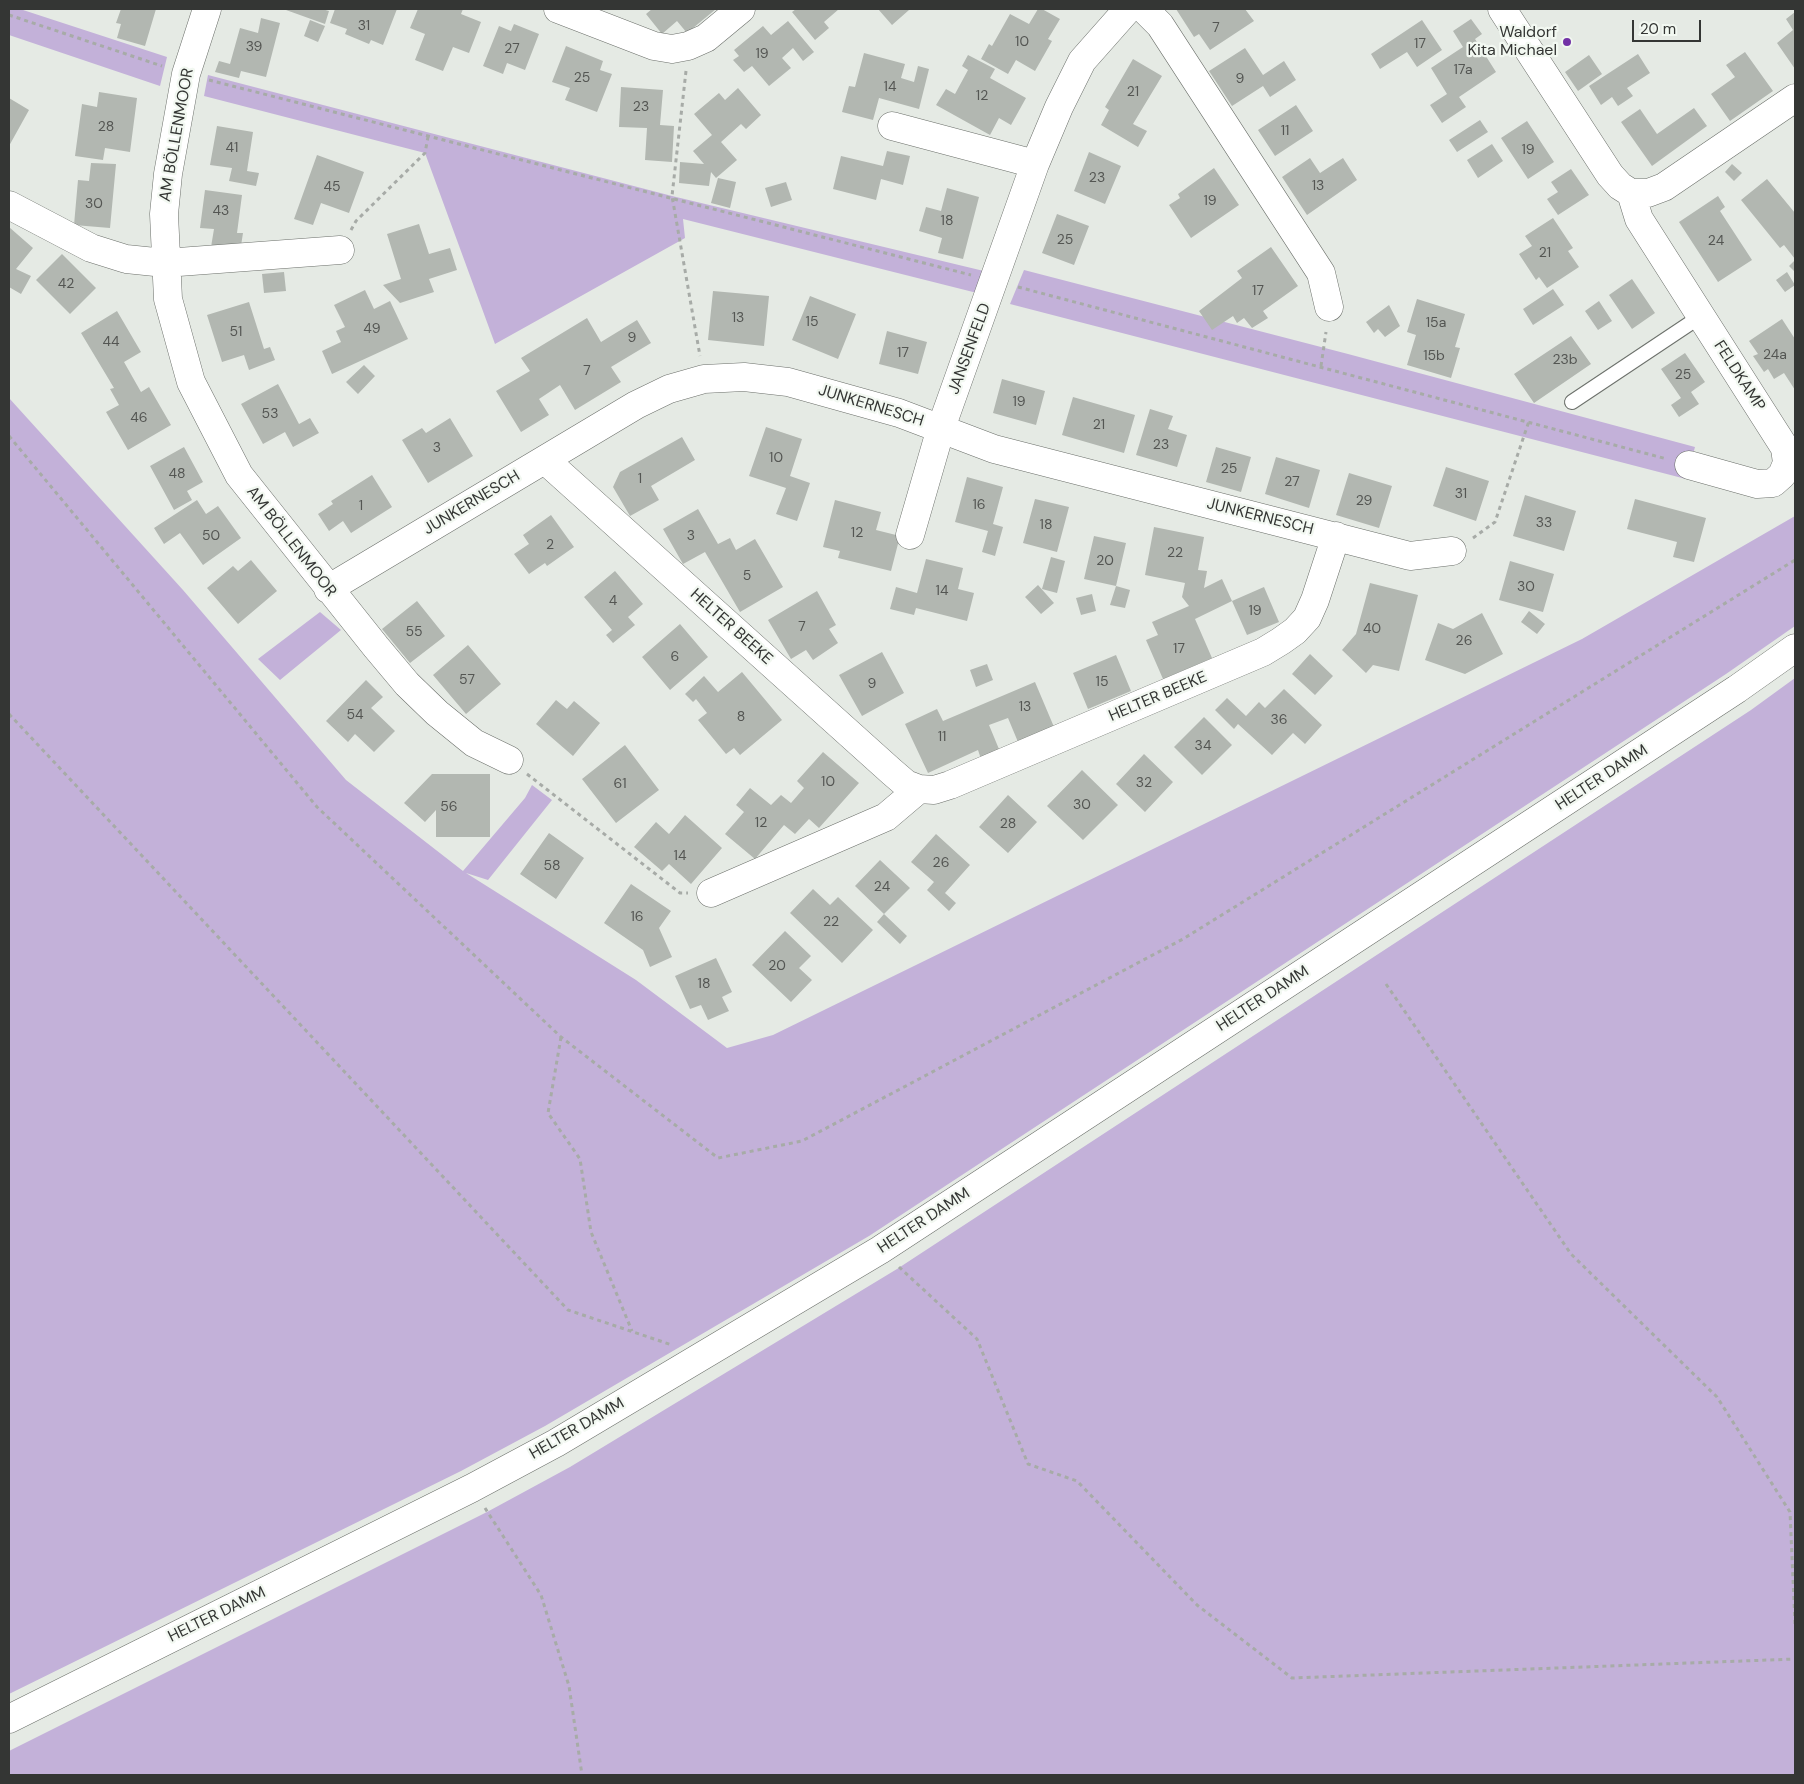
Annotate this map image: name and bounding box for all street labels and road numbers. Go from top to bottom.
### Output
street label: AM BÖLLENMOOR [156,67,198,203]
street label: JANSENFELD [945,301,995,397]
street label: FELDKAMP [1709,337,1769,415]
street label: JUNKERNESCH [816,381,926,431]
street label: JUNKERNESCH [420,467,524,539]
street label: AM BÖLLENMOOR [242,483,340,601]
street label: JUNKERNESCH [1205,494,1315,540]
street label: HELTER BEEKE [686,585,776,669]
street label: HELTER BEEKE [1106,668,1210,726]
street label: HELTER DAMM [1552,741,1652,815]
street label: HELTER DAMM [1213,962,1313,1036]
street label: HELTER DAMM [874,1184,974,1258]
street label: HELTER DAMM [526,1394,628,1464]
street label: HELTER DAMM [165,1583,269,1647]

